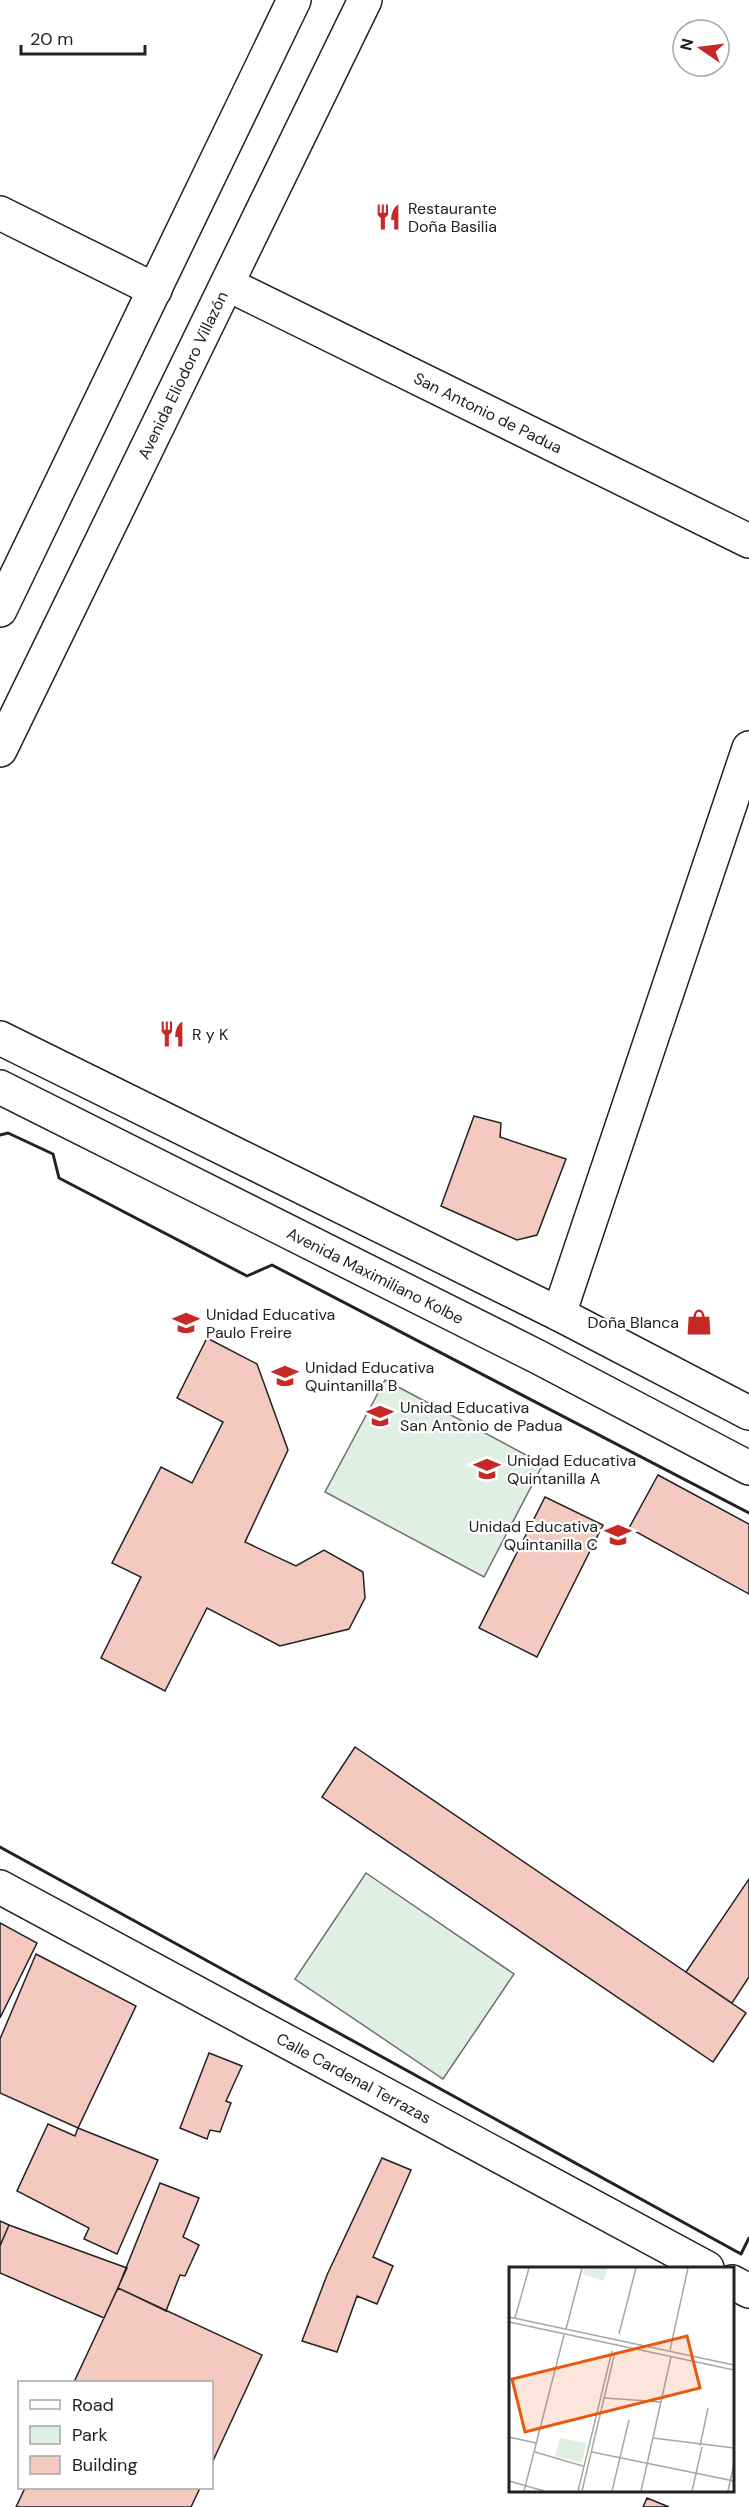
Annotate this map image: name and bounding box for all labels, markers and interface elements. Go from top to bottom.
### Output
scale bar [21,18,146,56]
north arrow [671,18,731,78]
text: 20 m [30,27,73,51]
text: N [675,36,699,53]
place label: Restaurante Doña Basilia [408,198,497,237]
restaurant icon: Restaurante Doña Basilia [373,202,403,232]
street label: Avenida Eliodoro Villazón [133,288,232,463]
street label: San Antonio de Padua [410,367,566,458]
restaurant icon: R y K [157,1019,187,1049]
place label: R y K [192,1024,228,1045]
street label: Avenida Maximiliano Kolbe [283,1222,467,1329]
place label: Unidad Educativa Paulo Freire [206,1304,335,1343]
shop icon: Doña Blanca [684,1307,714,1337]
school or university icon: Unidad Educativa Paulo Freire [171,1308,201,1338]
place label: Doña Blanca [587,1312,679,1333]
place label: Unidad Educativa Quintanilla B [305,1357,434,1396]
school or university icon: Unidad Educativa Quintanilla B [270,1361,300,1391]
place label: Unidad Educativa San Antonio de Padua [400,1397,562,1436]
school or university icon: Unidad Educativa San Antonio de Padua [365,1401,395,1431]
place label: Unidad Educativa Quintanilla A [507,1450,636,1489]
school or university icon: Unidad Educativa Quintanilla A [472,1454,502,1484]
place label: Unidad Educativa Quintanilla C [469,1516,598,1555]
school or university icon: Unidad Educativa Quintanilla C [603,1520,633,1550]
street label: Calle Cardenal Terrazas [273,2027,435,2128]
inset map [509,2267,734,2492]
legend [18,2381,213,2489]
text: Road [72,2393,114,2417]
text: Park [72,2423,108,2447]
text: Building [72,2453,137,2477]

